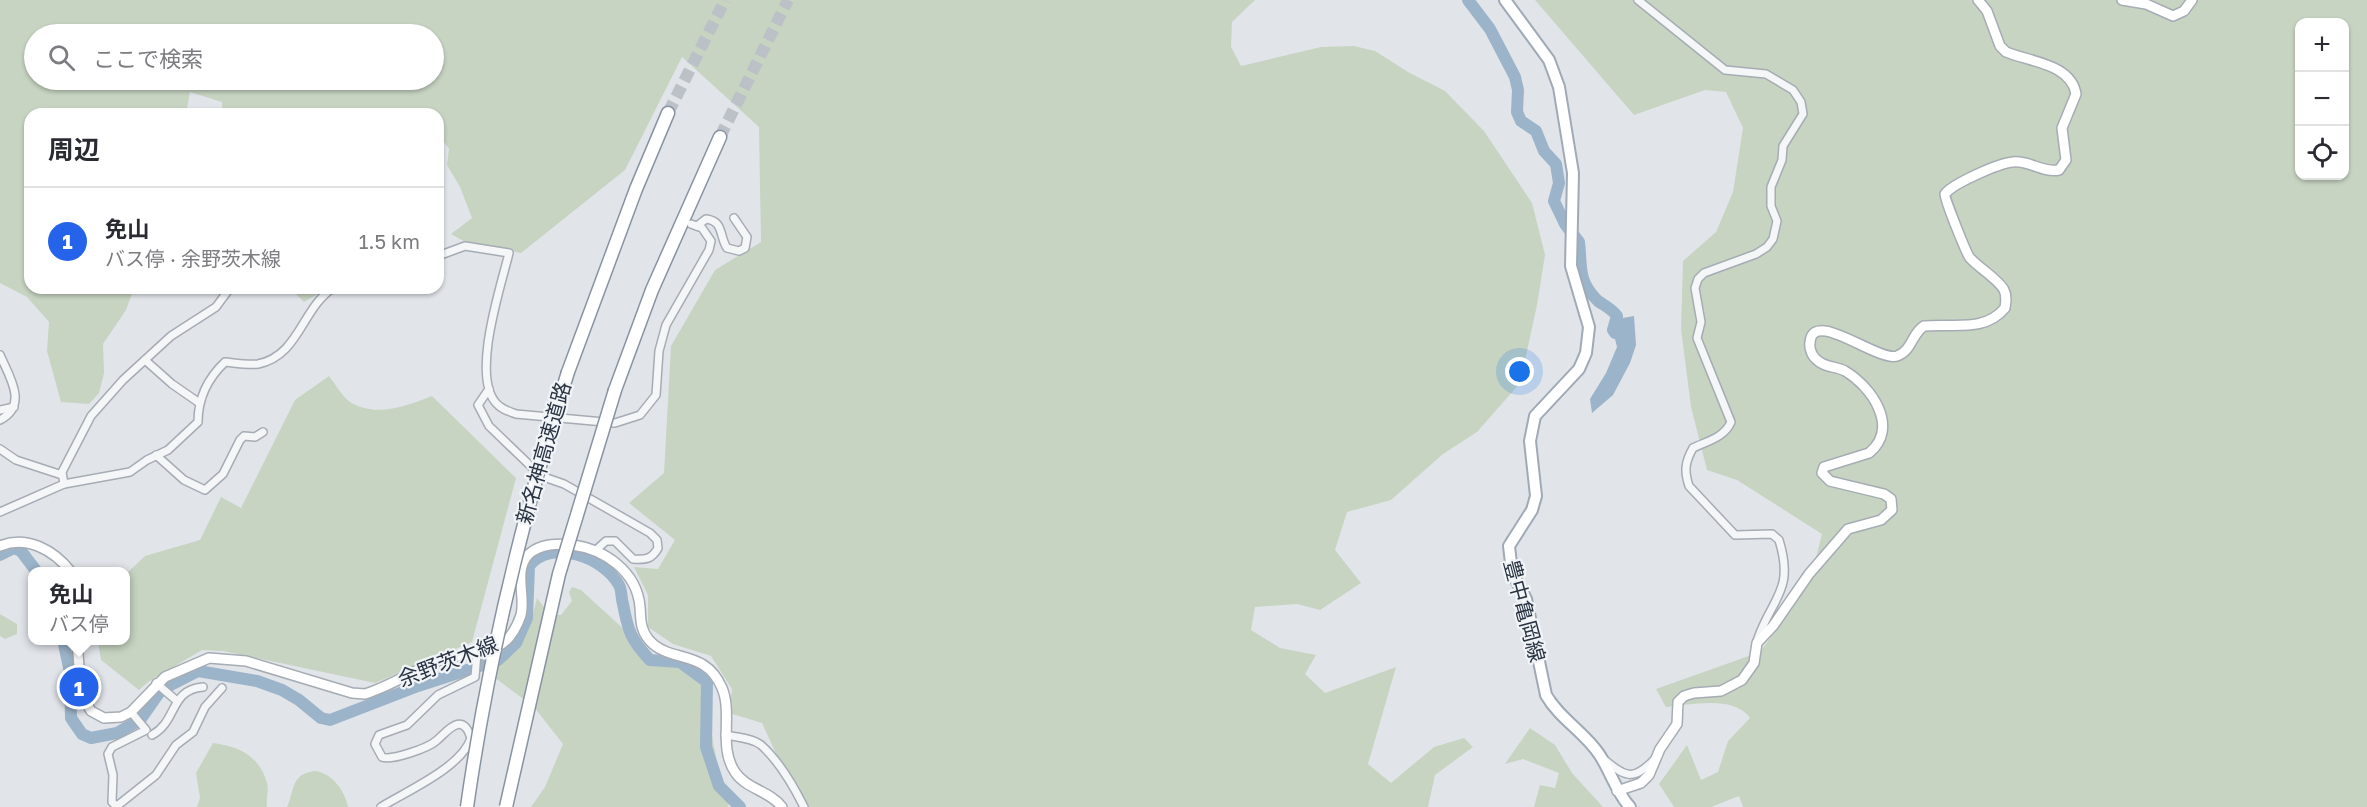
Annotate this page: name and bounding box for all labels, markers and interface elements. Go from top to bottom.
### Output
map controls [2295,18,2349,180]
button: + [2295,18,2349,72]
search box [24,24,444,90]
icon: search [45,41,78,74]
text: ここで検索 [93,45,203,72]
button: − [2295,72,2349,126]
button: locate [2295,126,2349,180]
text: 周辺 [48,134,100,165]
text: 免山 [105,215,149,242]
text: 1 [62,229,73,253]
text: 1.5 km [359,229,420,253]
text: バス停 · 余野茨木線 [105,246,281,270]
your location [1505,357,1534,386]
street label: 新名神高速道路 [510,378,576,527]
street label: 豊中亀岡線 [1499,557,1551,665]
popup [28,567,130,645]
text: 免山 [49,580,93,607]
text: バス停 [49,611,109,635]
street label: 余野茨木線 [394,630,501,692]
pin: 1 [60,664,98,710]

